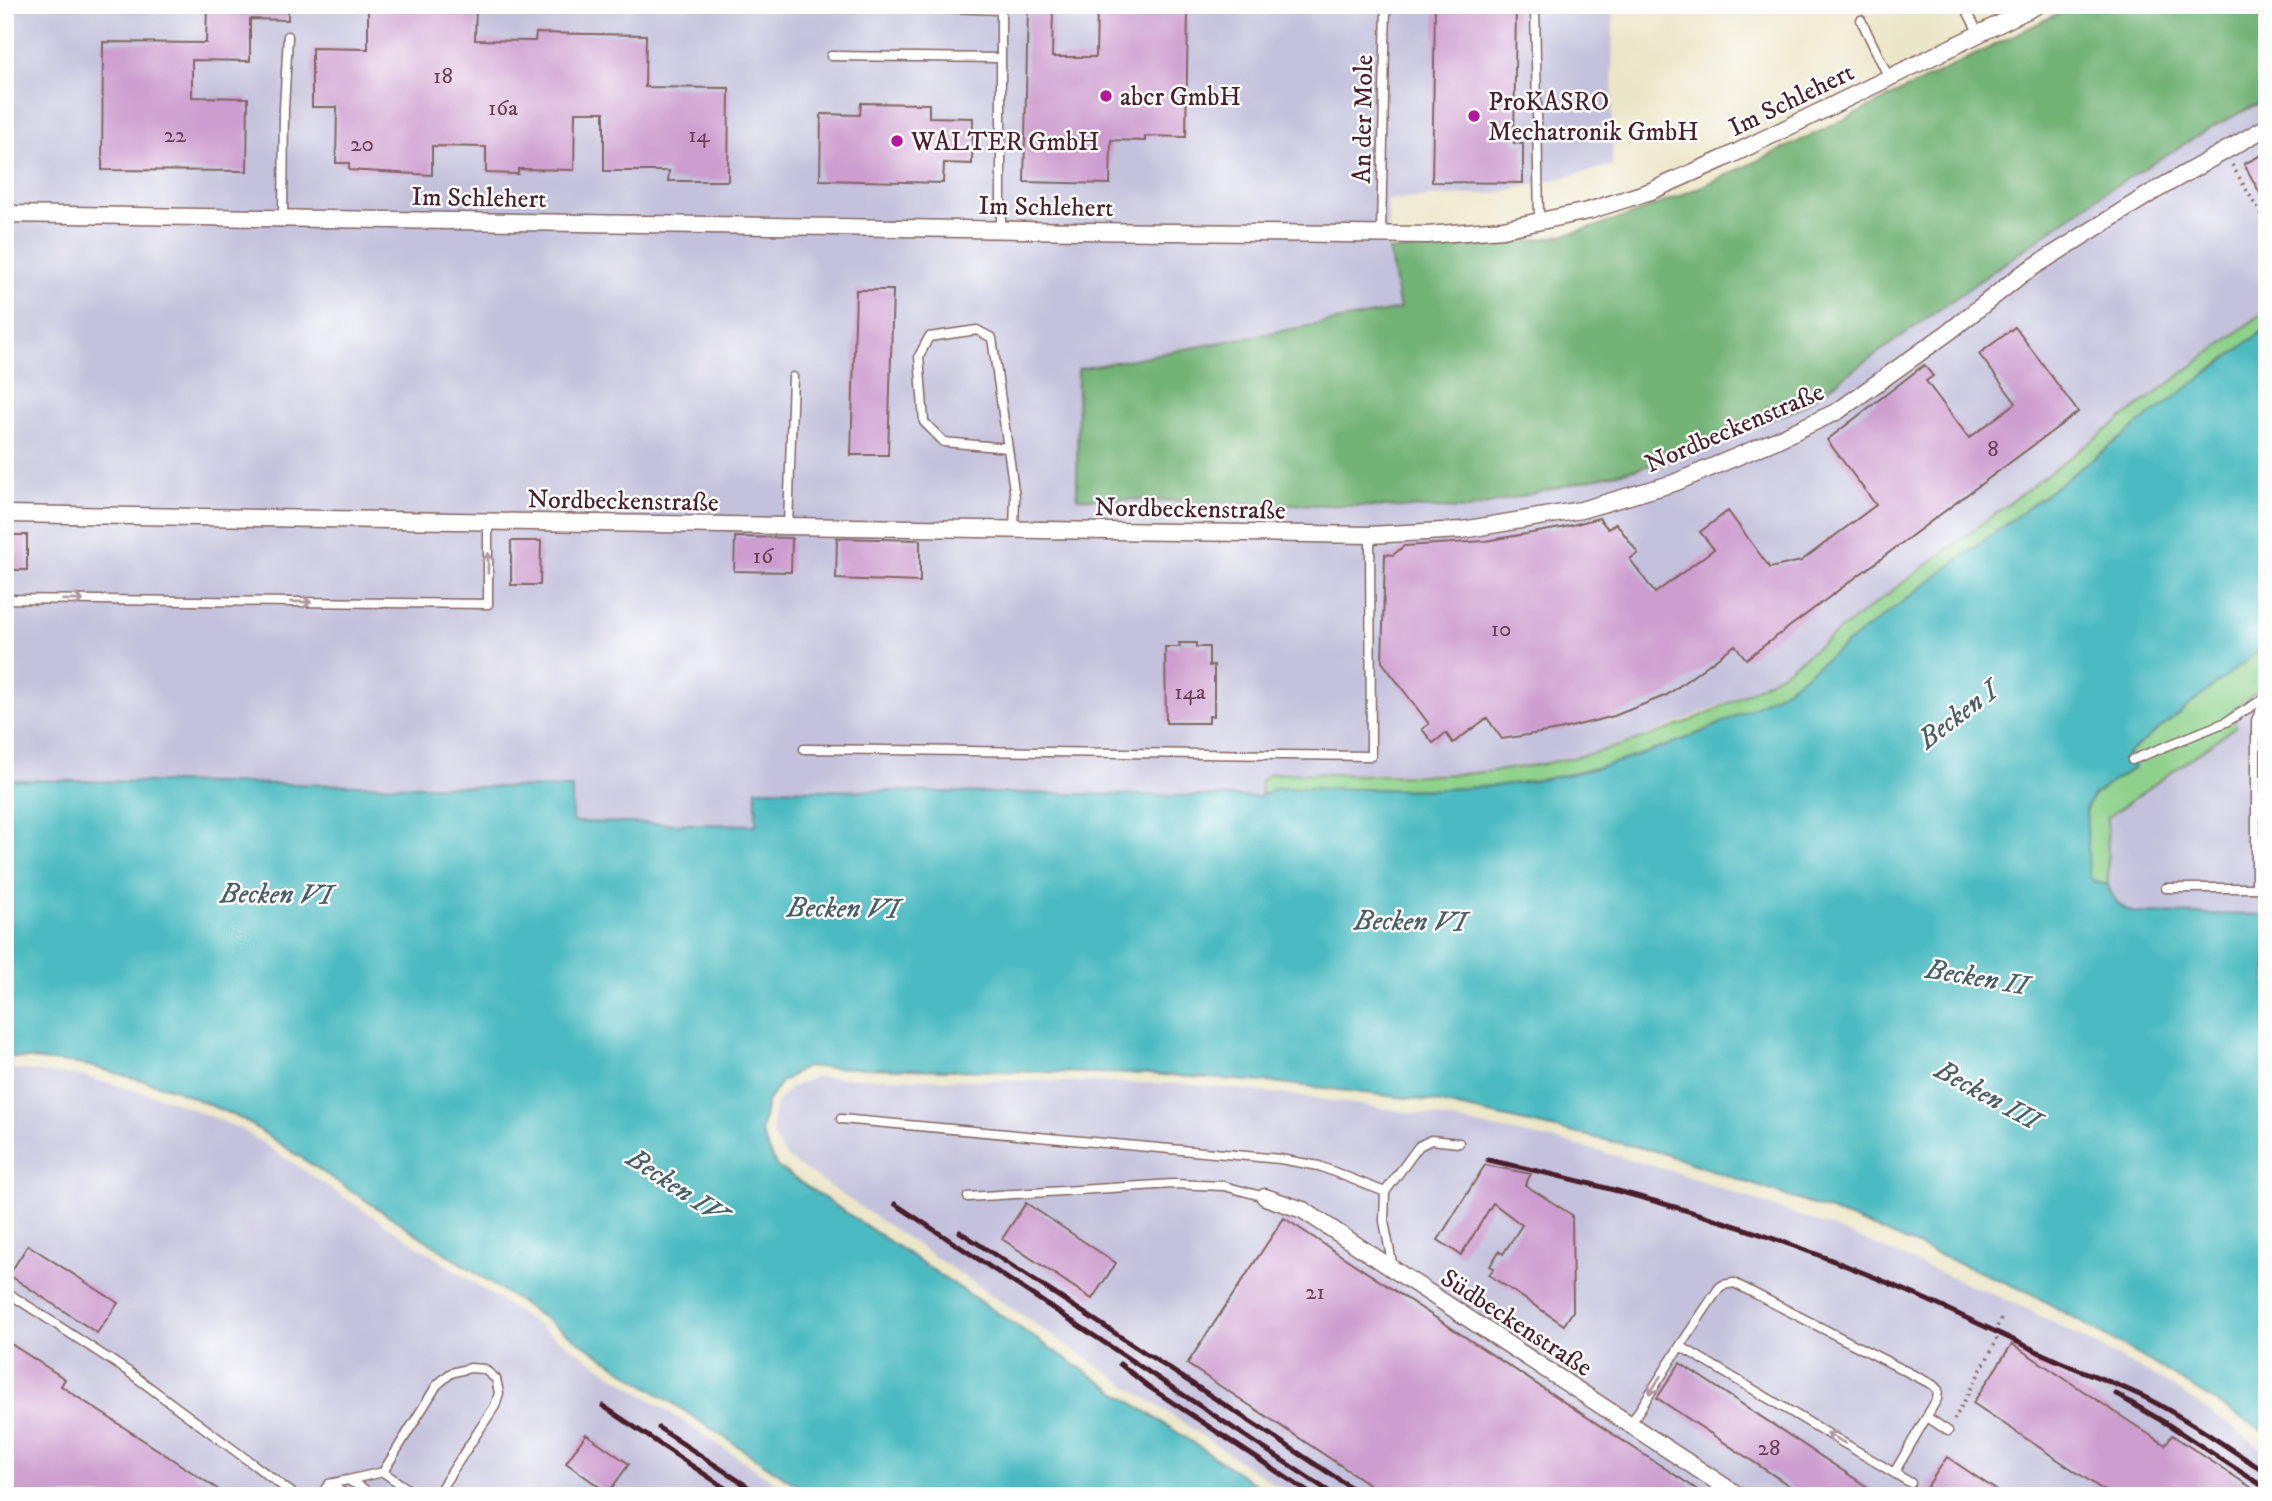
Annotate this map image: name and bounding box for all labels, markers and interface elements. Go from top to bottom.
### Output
street label: An der Mole [1346,54,1381,184]
street label: Im Schlehert [1724,56,1860,145]
house number: 18 [433,62,453,91]
place label: abcr GmbH [1120,81,1241,114]
place label: ProKASRO Mechatronik GmbH [1488,86,1699,149]
marker: abcr GmbH [1098,88,1114,104]
house number: 16a [488,94,518,123]
marker: ProKASRO Mechatronik GmbH [1466,108,1482,124]
house number: 22 [164,121,187,150]
house number: 14 [688,121,711,150]
place label: WALTER GmbH [910,126,1100,159]
house number: 20 [350,130,374,159]
marker: WALTER GmbH [889,133,905,149]
street label: Im Schlehert [411,181,547,216]
street label: Im Schlehert [978,190,1114,225]
street label: Nordbeckenstraße [1640,376,1829,481]
house number: 8 [1987,435,1999,464]
street label: Nordbeckenstraße [527,483,719,520]
street label: Nordbeckenstraße [1094,491,1286,528]
house number: 16 [753,542,774,571]
one-way arrow [481,552,495,575]
one-way arrow [62,593,85,606]
one-way arrow [289,595,312,609]
house number: 10 [1491,615,1511,644]
water label: Becken I [1910,671,2009,757]
house number: 14a [1174,678,1206,707]
water label: Becken VI [219,876,338,913]
water label: Becken VI [786,890,905,927]
water label: Becken VI [1353,903,1472,940]
water label: Becken II [1922,951,2036,1005]
water label: Becken III [1928,1052,2050,1141]
water label: Becken IV [619,1140,737,1235]
street label: Südbeckenstraße [1434,1262,1598,1385]
house number: 21 [1305,1278,1325,1307]
one-way arrow [1648,1374,1662,1394]
one-way arrow [1826,1431,1846,1445]
house number: 28 [1758,1434,1780,1463]

